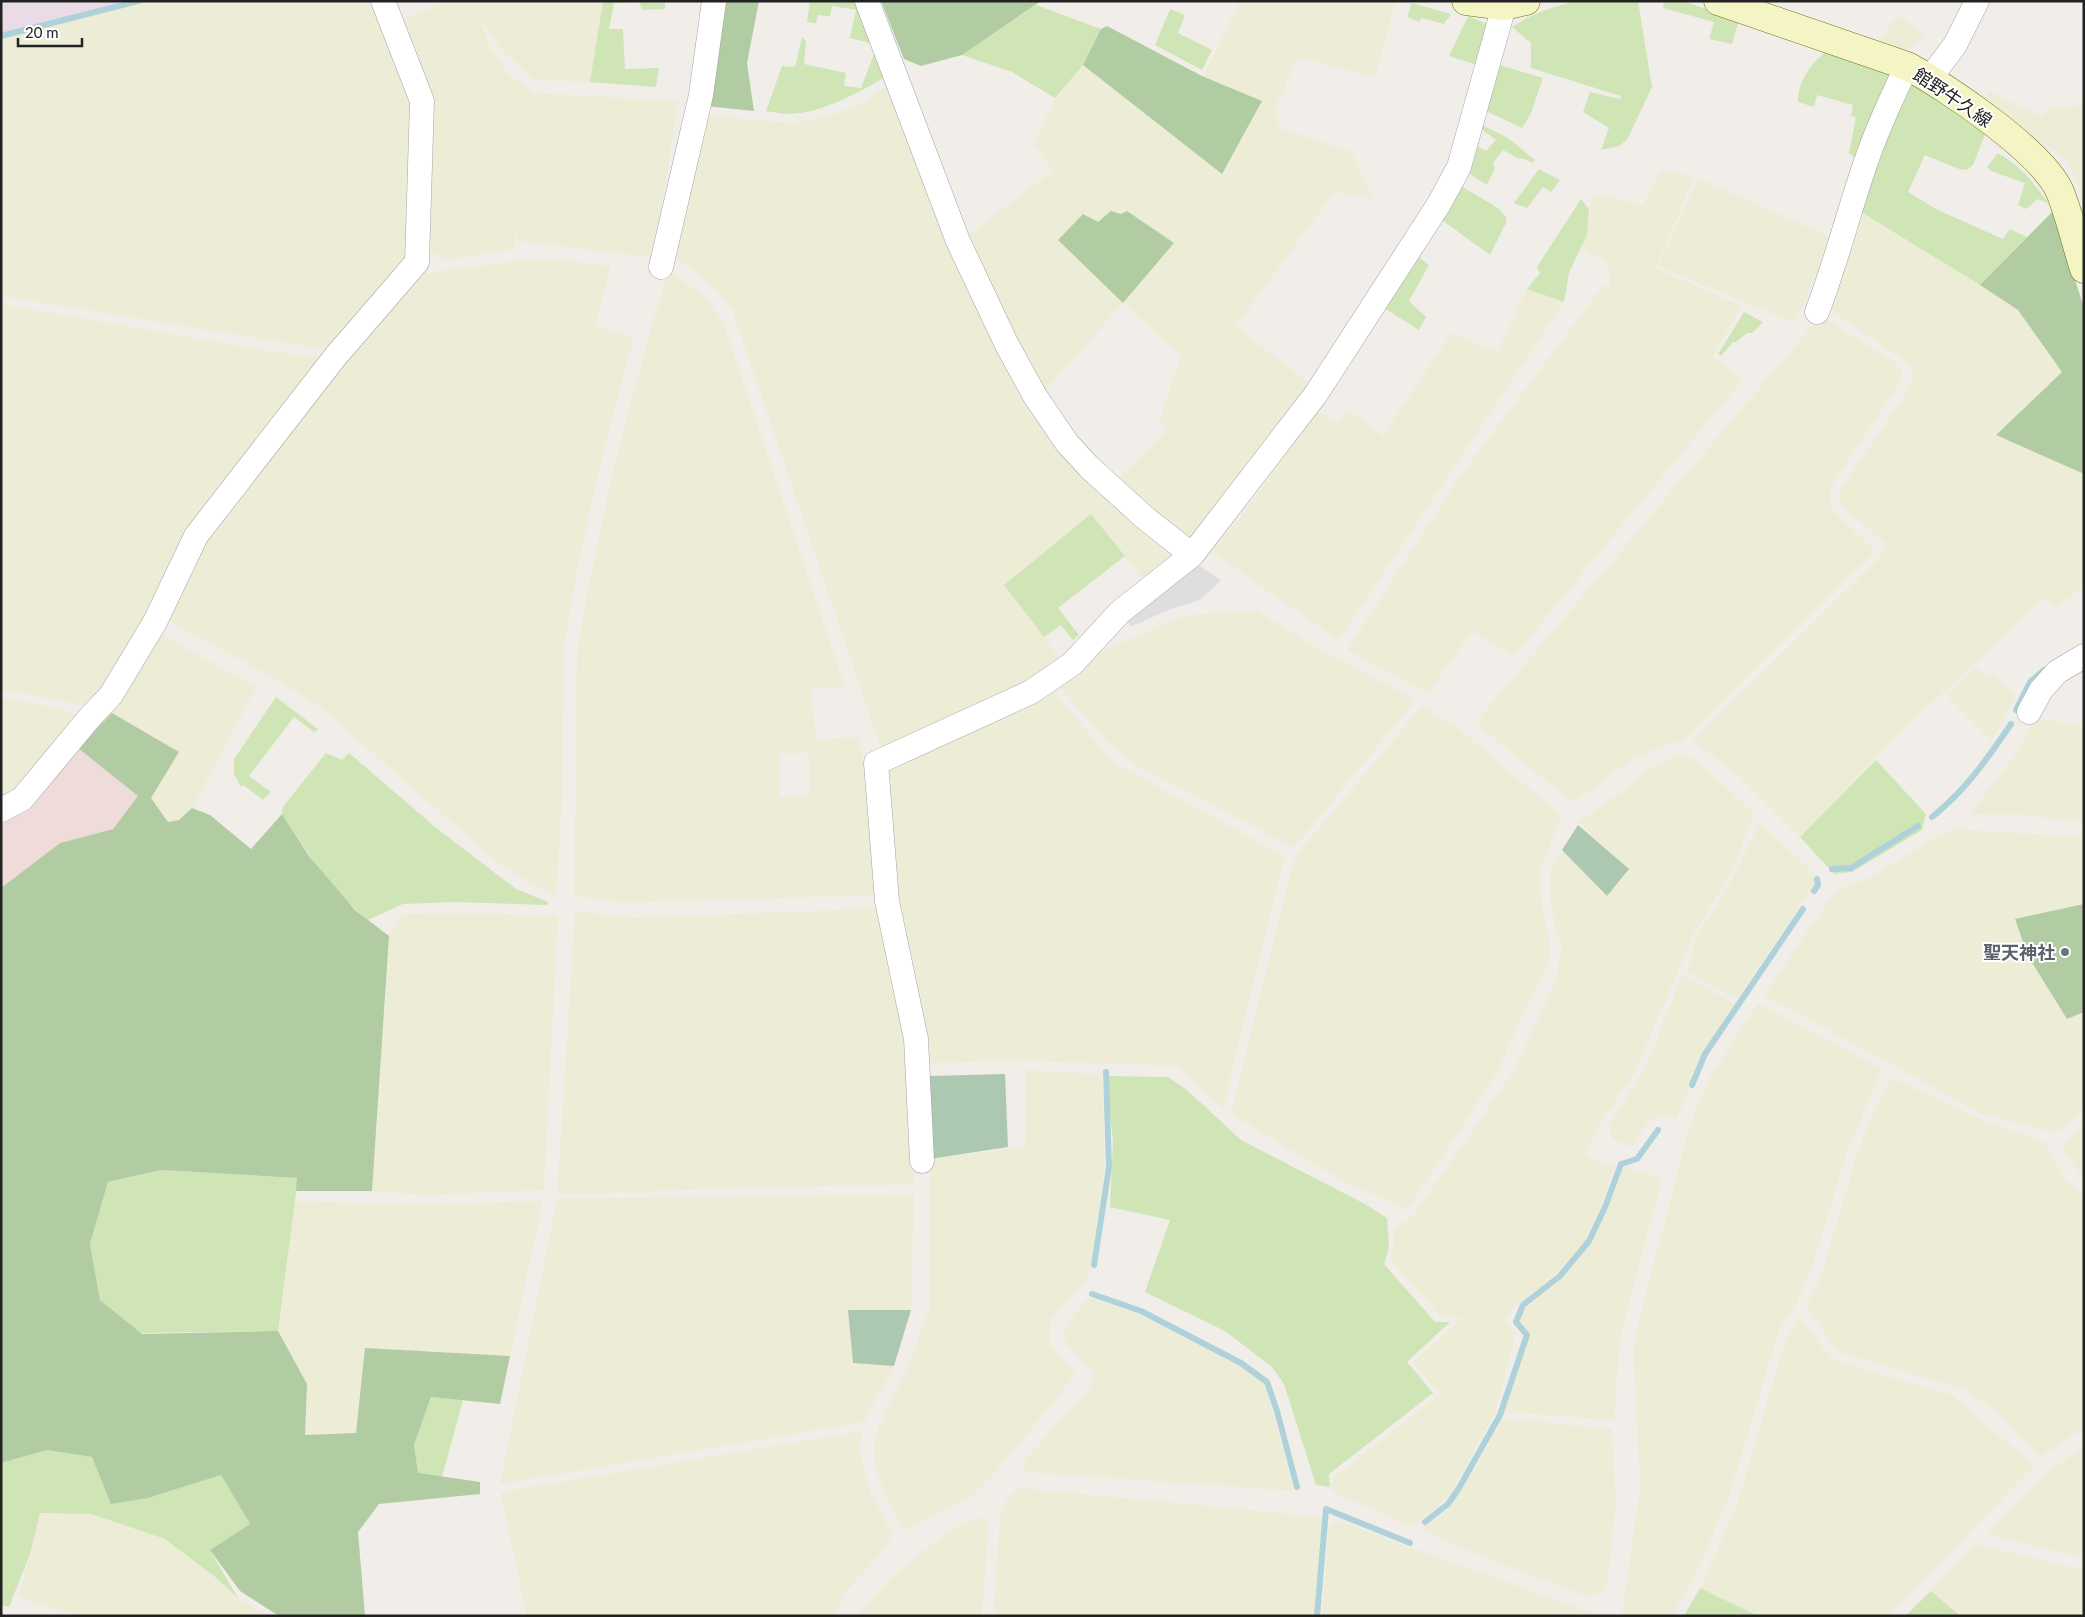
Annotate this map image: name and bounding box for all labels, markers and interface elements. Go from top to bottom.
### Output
scale bar [18,15,81,47]
text: 20 m [25,23,59,41]
street label: 館野牛久線 [1910,63,1996,131]
place label: 聖天神社 [1983,941,2055,963]
marker: 聖天神社 [2059,946,2071,958]

